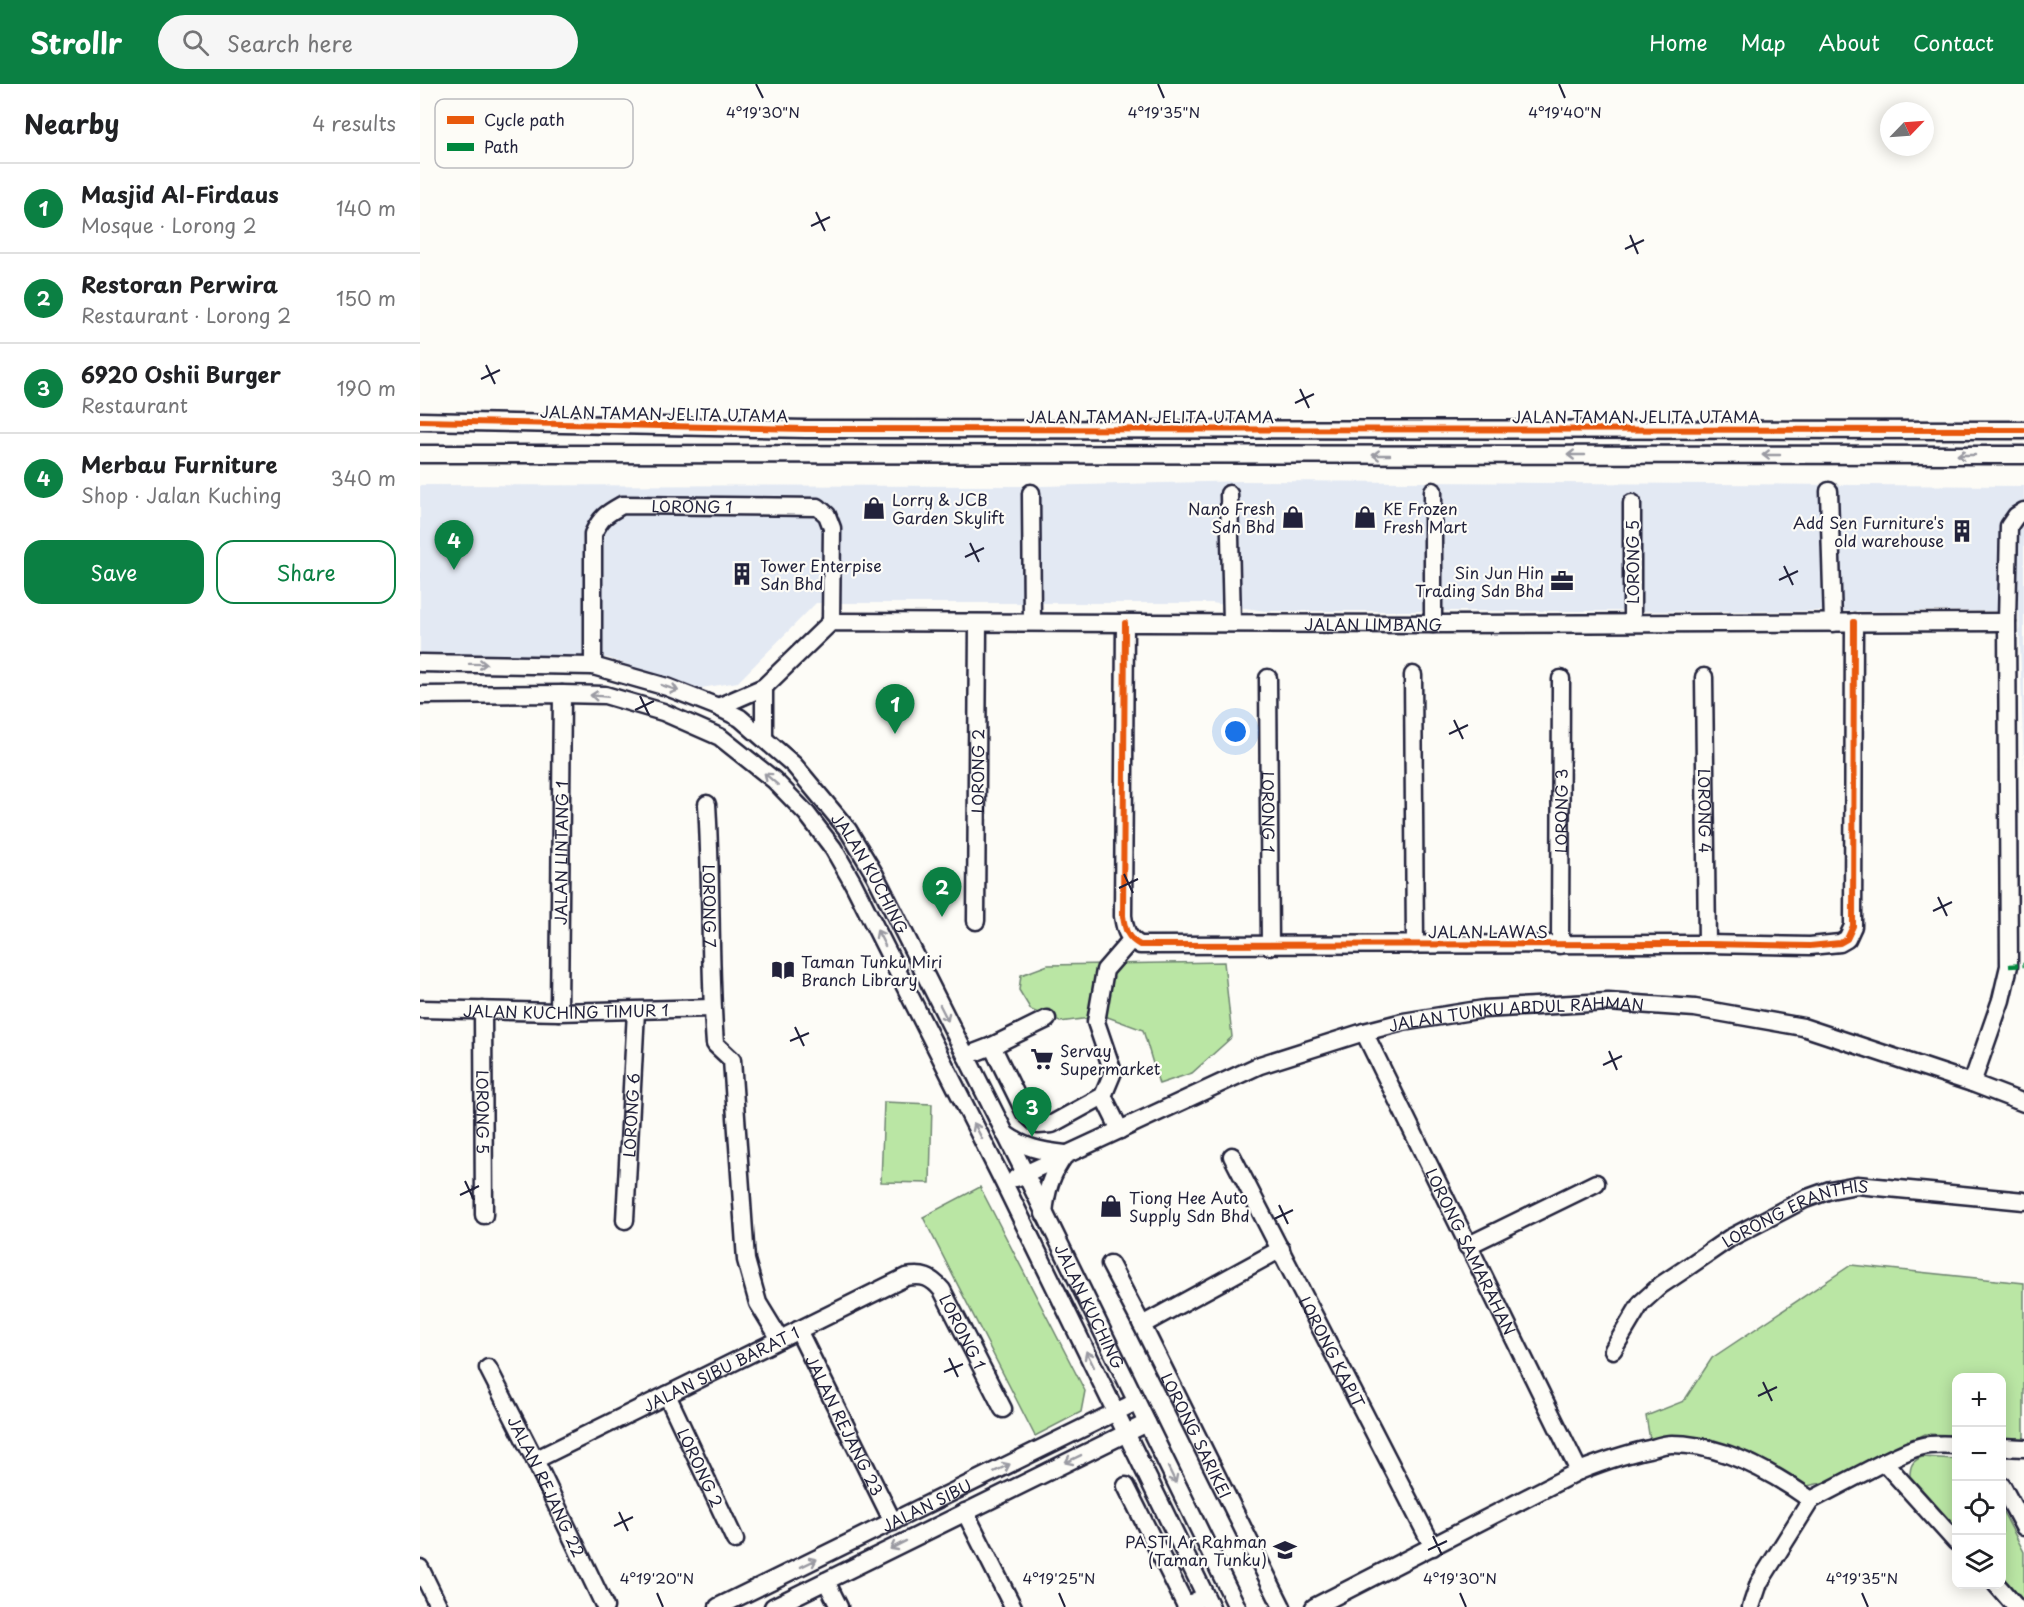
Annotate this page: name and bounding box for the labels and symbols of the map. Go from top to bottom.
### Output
legend [435,99,633,168]
text: 4°19'30"N [726,100,800,123]
text: 4°19'35"N [1128,100,1200,123]
text: 4°19'40"N [1528,100,1602,123]
north arrow [1880,102,1934,156]
text: Cycle path [484,107,565,131]
text: Path [484,134,519,158]
street label: JALAN TAMAN JELITA UTAMA [540,399,788,427]
street label: JALAN TAMAN JELITA UTAMA [1026,404,1274,428]
street label: JALAN TAMAN JELITA UTAMA [1512,404,1760,428]
one-way arrow [1371,449,1391,461]
one-way arrow [1566,449,1586,461]
one-way arrow [1761,449,1781,461]
one-way arrow [1956,449,1976,461]
place label: Lorry & JCB Garden Skylift [892,487,1005,529]
street label: LORONG 1 [651,493,733,518]
shop icon: Lorry & JCB Garden Skylift [861,495,887,521]
place label: Nano Fresh Sdn Bhd [1188,496,1275,538]
place label: KE Frozen Fresh Mart [1383,496,1468,538]
shop icon: Nano Fresh Sdn Bhd [1280,504,1306,530]
shop icon: KE Frozen Fresh Mart [1352,504,1378,530]
place label: Add Sen Furniture's old warehouse [1793,510,1944,552]
building icon: Add Sen Furniture's old warehouse [1949,518,1975,544]
pin: 4 [435,520,474,570]
street label: LORONG 5 [1620,520,1644,604]
place label: Tower Enterpise Sdn Bhd [760,553,882,595]
place label: Sin Jun Hin Trading Sdn Bhd [1415,560,1544,602]
building icon: Tower Enterpise Sdn Bhd [729,561,755,587]
office icon: Sin Jun Hin Trading Sdn Bhd [1549,568,1575,594]
street label: JALAN LIMBANG [1304,612,1443,636]
one-way arrow [468,658,488,670]
one-way arrow [660,684,679,695]
pin: 1 [876,684,914,734]
one-way arrow [589,690,609,701]
your location [1221,717,1250,746]
street label: LORONG 2 [965,728,989,814]
street label: LORONG 3 [1548,769,1573,853]
street label: LORONG 4 [1693,769,1718,853]
street label: LORONG 1 [1257,771,1281,853]
one-way arrow [764,772,780,786]
street label: JALAN LINTANG 1 [548,781,573,925]
street label: JALAN KUCHING [826,807,915,938]
street label: LORONG 7 [698,864,723,948]
pin: 2 [922,868,962,917]
street label: JALAN LAWAS [1428,919,1548,943]
one-way arrow [875,930,887,947]
place label: Taman Tunku Miri Branch Library [801,949,943,991]
library icon: Taman Tunku Miri Branch Library [770,957,796,983]
street label: JALAN TUNKU ABDUL RAHMAN [1386,990,1645,1037]
street label: JALAN KUCHING TIMUR 1 [463,997,669,1024]
one-way arrow [939,1003,950,1021]
place label: Servay Supermarket [1060,1038,1161,1080]
supermarket icon: Servay Supermarket [1029,1046,1055,1072]
street label: LORONG 5 [471,1070,496,1154]
street label: LORONG 6 [616,1072,645,1158]
pin: 3 [1012,1088,1052,1137]
one-way arrow [972,1122,983,1140]
street label: LORONG SAMARAHAN [1420,1164,1522,1339]
street label: LORONG ERANTHIS [1716,1173,1870,1253]
place label: Tiong Hee Auto Supply Sdn Bhd [1129,1185,1250,1227]
shop icon: Tiong Hee Auto Supply Sdn Bhd [1098,1193,1124,1219]
street label: JALAN KUCHING [1049,1239,1131,1373]
street label: LORONG 1 [934,1290,992,1373]
street label: LORONG KAPIT [1294,1292,1371,1412]
street label: JALAN SIBU BARAT 1 [638,1320,803,1417]
street label: JALAN REJANG 23 [800,1351,890,1499]
one-way arrow [1083,1351,1095,1369]
street label: LORONG SARIKEI [1155,1368,1238,1502]
street label: JALAN REJANG 22 [502,1411,591,1561]
street label: LORONG 2 [672,1424,730,1511]
one-way arrow [1064,1454,1082,1465]
one-way arrow [993,1461,1011,1473]
one-way arrow [1167,1466,1179,1484]
street label: JALAN SIBU [877,1473,975,1537]
place label: PASTI Ar Rahman (Taman Tunku) [1125,1529,1267,1571]
school or university icon: PASTI Ar Rahman (Taman Tunku) [1272,1537,1298,1563]
one-way arrow [889,1540,907,1552]
one-way arrow [799,1557,817,1569]
text: 4°19'20"N [620,1566,694,1589]
text: 4°19'25"N [1022,1566,1096,1589]
text: 4°19'30"N [1423,1566,1497,1589]
text: 4°19'35"N [1826,1566,1898,1589]

